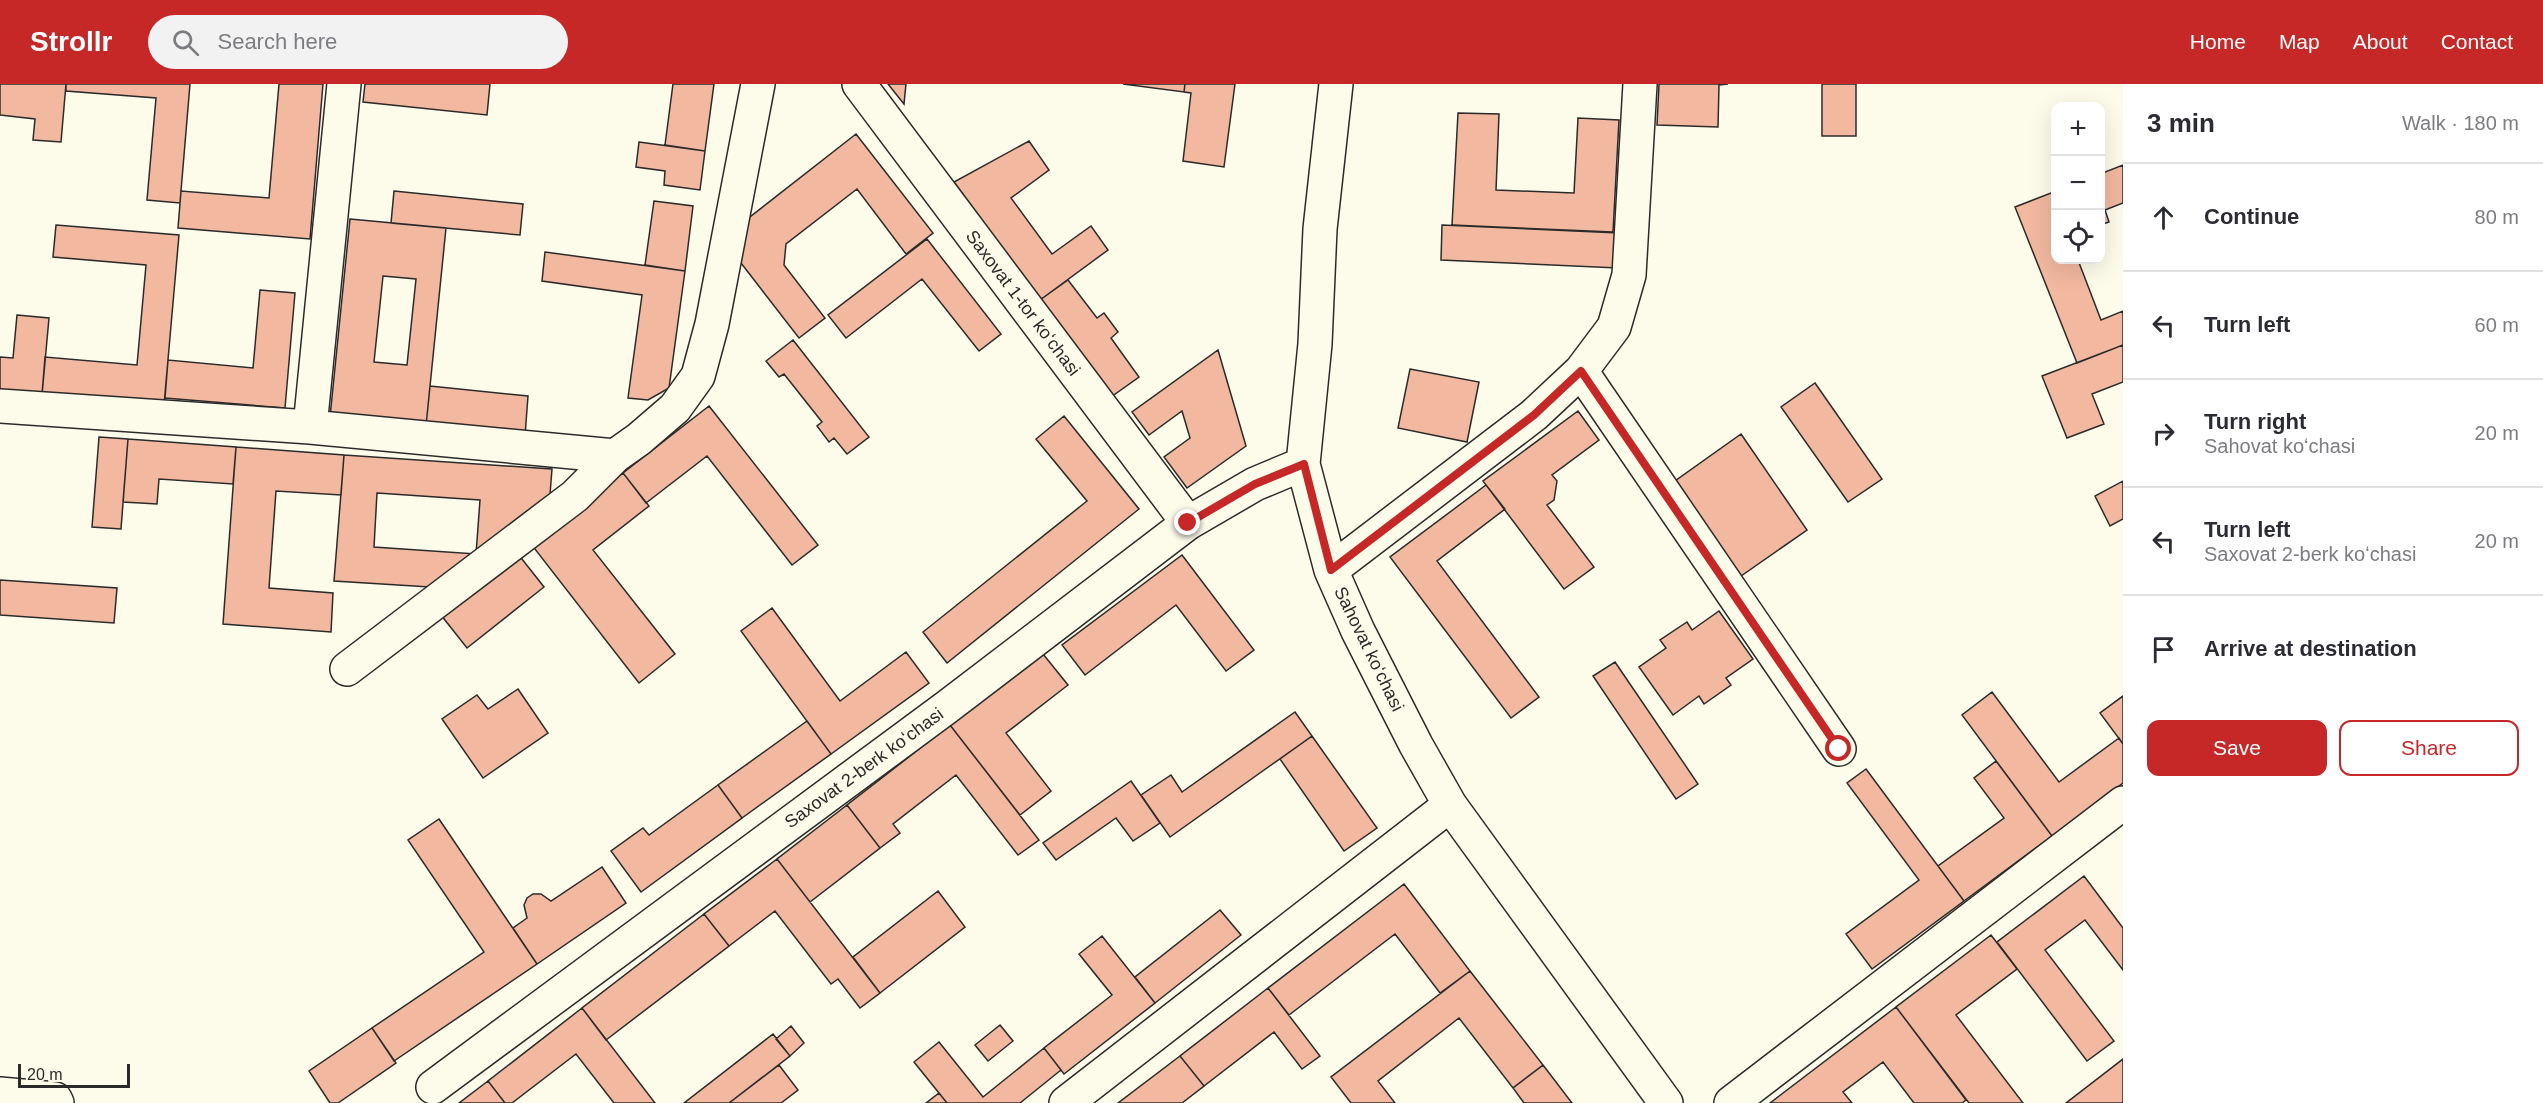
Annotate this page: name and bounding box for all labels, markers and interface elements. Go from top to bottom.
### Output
search box [148,15,568,69]
text: Strollr [30,26,112,57]
icon: search [169,26,202,59]
text: Search here [217,29,337,54]
text: Home [2190,30,2246,53]
text: Map [2279,30,2320,53]
text: About [2353,30,2408,53]
text: Contact [2441,30,2513,53]
map controls [2051,102,2105,264]
button: + [2051,102,2105,156]
text: 3 min [2147,108,2215,138]
text: Walk · 180 m [2402,112,2519,134]
button: − [2051,156,2105,210]
icon: ahead [2147,201,2180,234]
text: Continue [2204,204,2299,229]
text: 80 m [2475,206,2519,228]
button: locate [2051,210,2105,264]
street label: Saxovat 1-tor koʻchasi [962,226,1084,380]
icon: left [2147,309,2180,342]
text: Turn left [2204,312,2290,337]
text: 60 m [2475,314,2519,336]
text: Turn right [2204,409,2306,434]
icon: right [2147,417,2180,450]
text: 20 m [2475,422,2519,444]
text: Sahovat koʻchasi [2204,435,2355,457]
route end [1174,509,1200,535]
text: Turn left [2204,517,2290,542]
icon: left [2147,525,2180,558]
text: 20 m [2475,530,2519,552]
text: Saxovat 2-berk koʻchasi [2204,543,2416,565]
street label: Sahovat koʻchasi [1330,583,1408,715]
icon: arrive [2147,633,2180,666]
text: Arrive at destination [2204,636,2417,661]
street label: Saxovat 2-berk koʻchasi [781,704,947,832]
button: Save [2147,720,2327,776]
button: Share [2339,720,2519,776]
route start [1825,735,1851,761]
scale bar [18,1061,130,1088]
text: 20 m [27,1066,63,1083]

